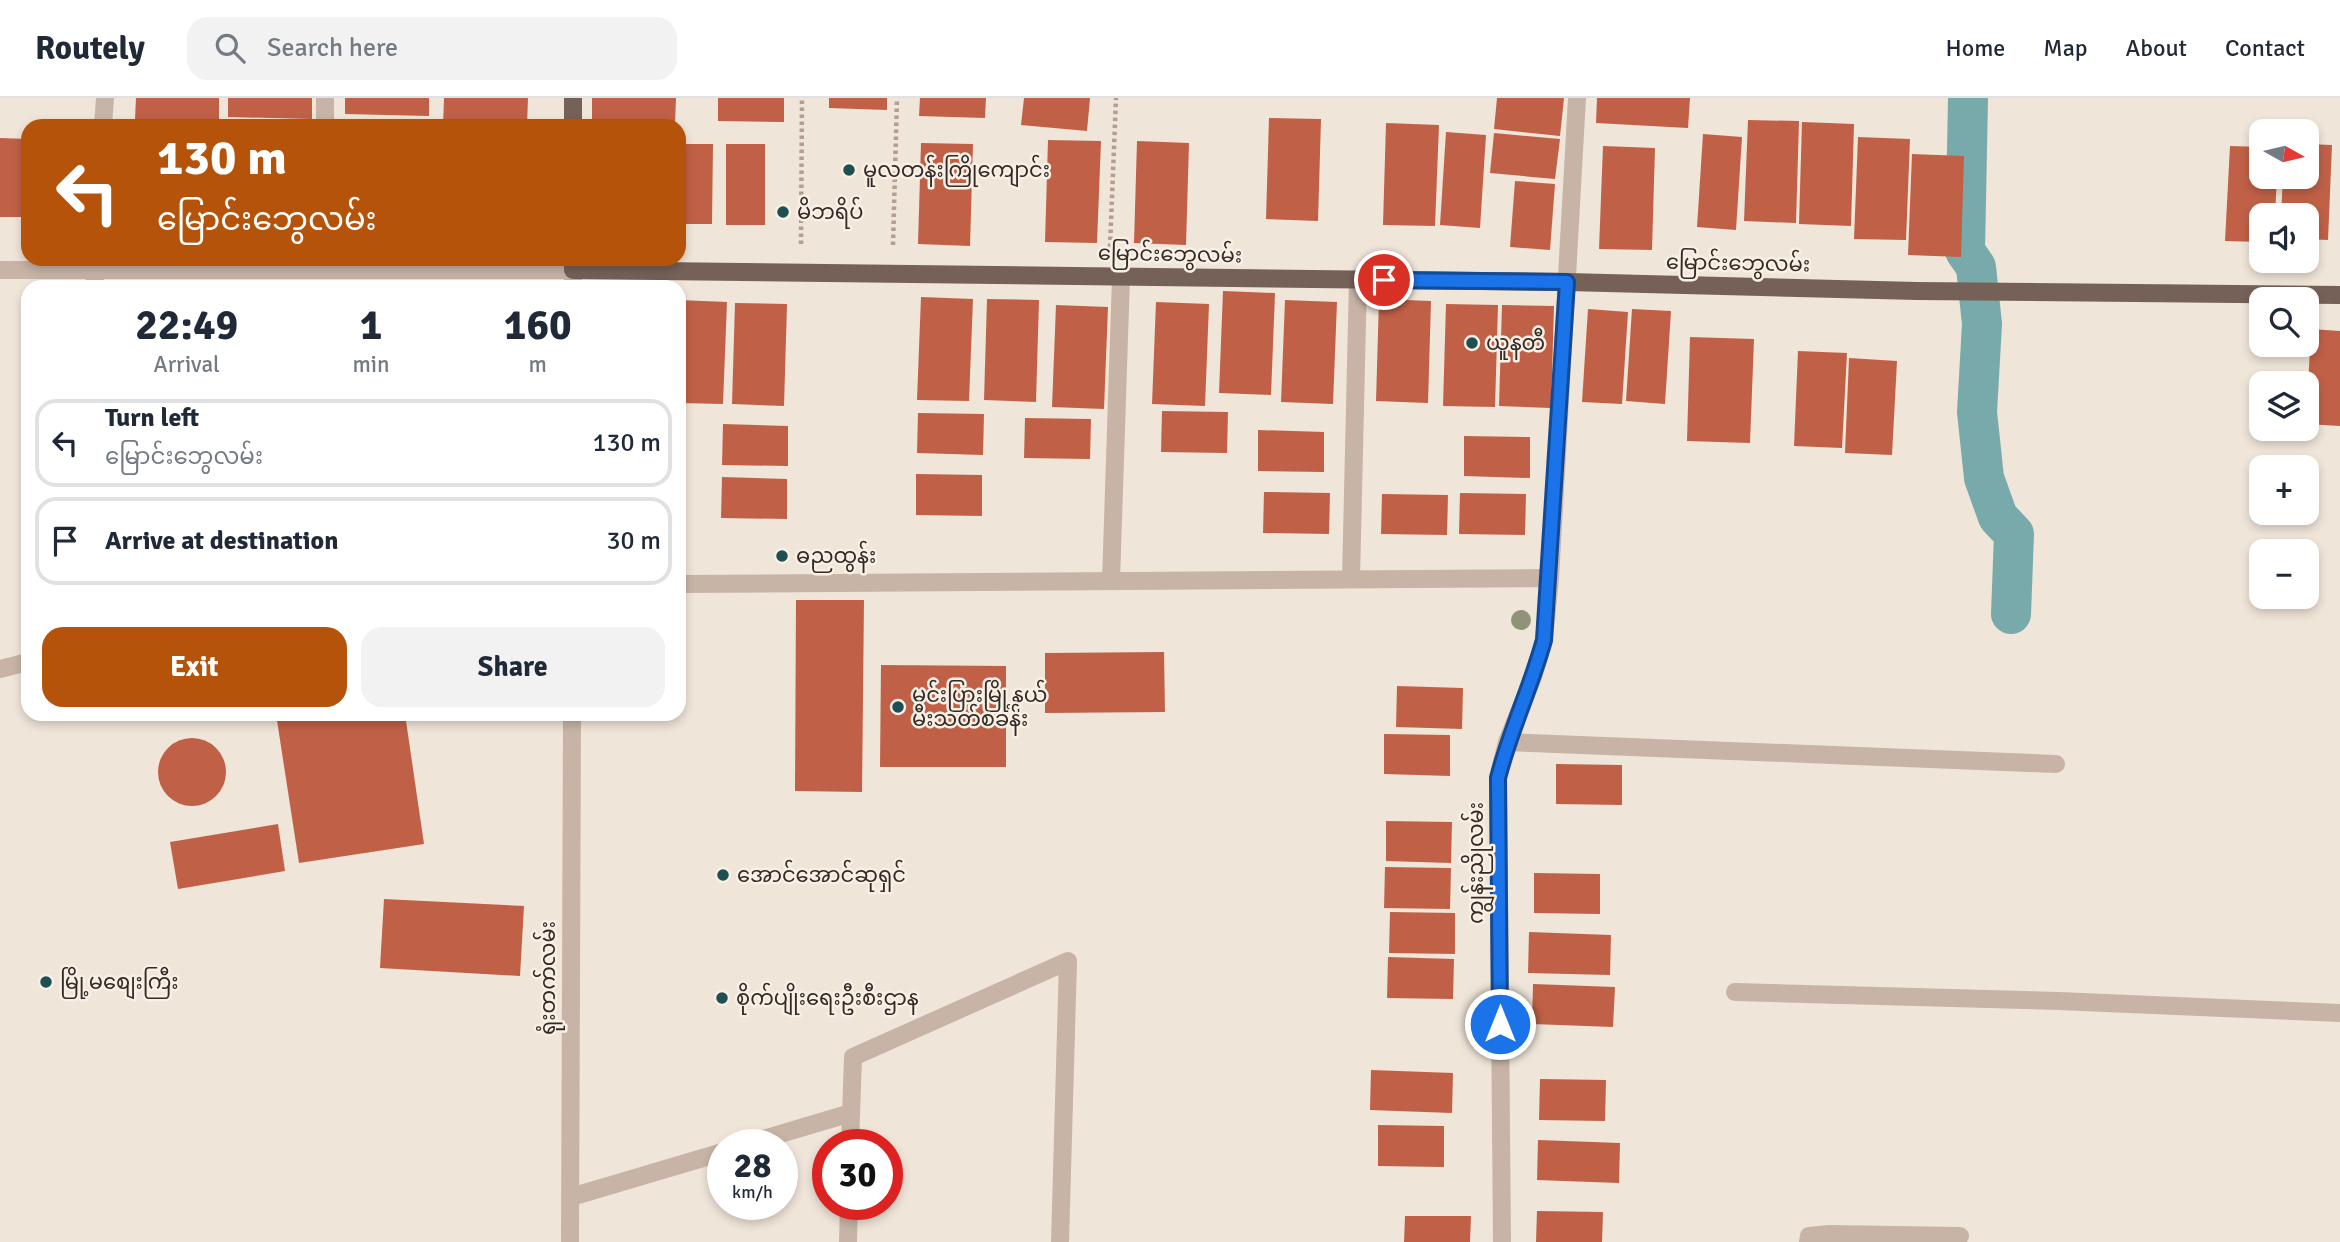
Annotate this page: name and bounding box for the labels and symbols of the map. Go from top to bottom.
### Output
north arrow [2249,119,2319,189]
place label: မူလတန်းကြိုကျောင်း [863,154,1050,188]
marker: မူလတန်းကြိုကျောင်း [841,162,857,178]
place label: မိဘရိပ် [797,196,863,229]
marker: မိဘရိပ် [775,204,791,220]
street label: မြောင်းဘွေလမ်း [1098,237,1242,272]
street label: မြောင်းဘွေလမ်း [1666,246,1810,281]
pin [1354,250,1414,310]
place label: ယူနတီ [1486,327,1545,360]
marker: ယူနတီ [1464,335,1480,351]
place label: ဓညထွန်း [796,540,876,573]
marker: ဓညထွန်း [774,548,790,564]
place label: မင်းပြားမြို့နယ် မီးသတ်စခန်း [912,679,1047,736]
marker: မင်းပြားမြို့နယ် မီးသတ်စခန်း [890,699,906,715]
street label: ကျွန်းညိုလမ်း [1460,802,1495,924]
place label: အောင်အောင်ဆုရှင် [737,859,906,892]
marker: အောင်အောင်ဆုရှင် [715,867,731,883]
street label: ရုံးတက်လမ်း [532,921,565,1035]
place label: မြို့မစျေးကြီး [60,966,179,1000]
marker: မြို့မစျေးကြီး [38,974,54,990]
place label: စိုက်ပျိုးရေးဦးစီးဌာန [736,982,919,1016]
position arrow [1463,987,1537,1061]
marker: စိုက်ပျိုးရေးဦးစီးဌာန [714,990,730,1006]
speed limit sign: 30 [812,1129,903,1220]

